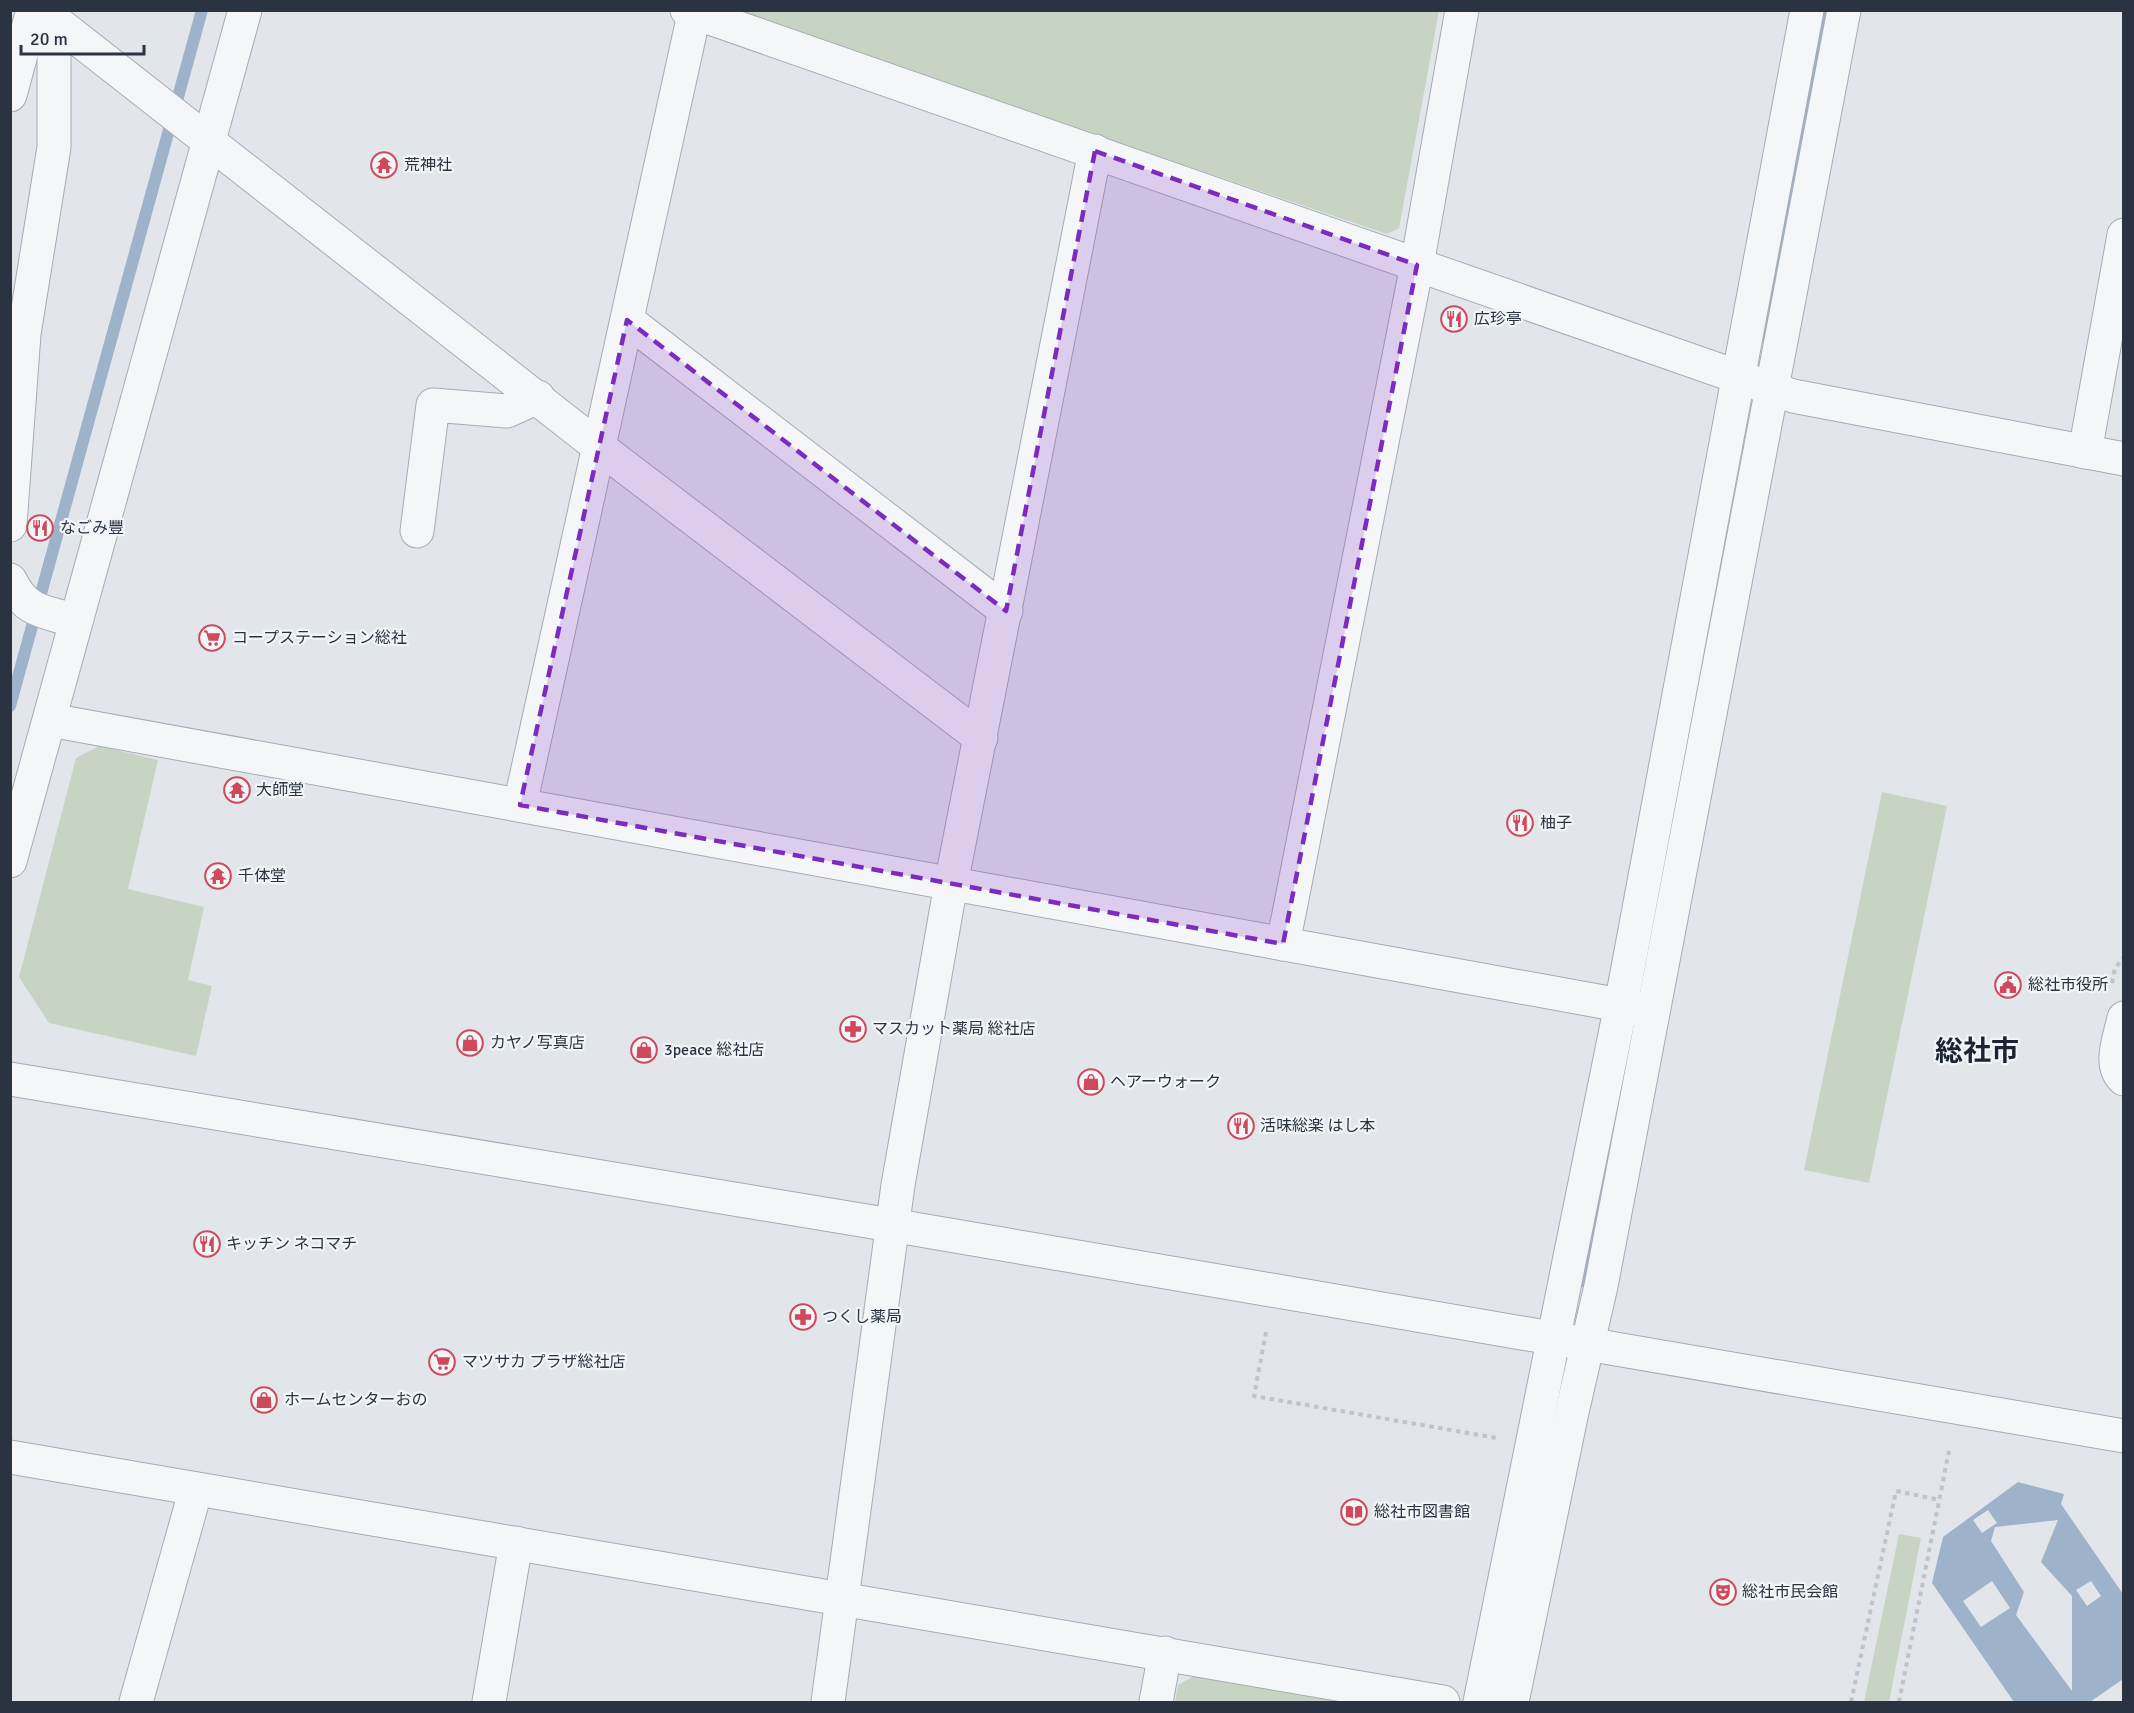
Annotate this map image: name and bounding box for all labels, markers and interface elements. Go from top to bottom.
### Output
scale bar [21,18,144,56]
text: 20 m [30,28,68,50]
temple icon: 荒神社 [369,150,399,180]
place label: 荒神社 [404,155,452,175]
restaurant icon: 広珍亭 [1439,304,1469,334]
place label: 広珍亭 [1474,309,1522,329]
restaurant icon: なごみ豐 [25,513,55,543]
place label: なごみ豐 [60,518,124,538]
supermarket icon: コープステーション総社 [197,623,227,653]
place label: コープステーション総社 [232,628,407,648]
temple icon: 大師堂 [222,775,252,805]
place label: 大師堂 [256,780,304,800]
restaurant icon: 柚子 [1505,808,1535,838]
place label: 柚子 [1540,813,1572,833]
temple icon: 千体堂 [203,861,233,891]
place label: 千体堂 [238,866,286,886]
public building icon: 総社市役所 [1993,970,2023,1000]
place label: 総社市役所 [2028,975,2108,995]
pharmacy icon: マスカット薬局 総社店 [838,1014,868,1044]
place label: マスカット薬局 総社店 [872,1019,1036,1039]
shop icon: カヤノ写真店 [455,1028,485,1058]
place label: カヤノ写真店 [490,1033,585,1053]
district label: 総社市 [1935,1034,2019,1068]
shop icon: 3peace 総社店 [629,1035,659,1065]
place label: 3peace 総社店 [664,1040,764,1060]
shop icon: ヘアーウォーク [1076,1067,1106,1097]
place label: ヘアーウォーク [1110,1072,1221,1092]
restaurant icon: 活味総楽 はし本 [1226,1111,1256,1141]
place label: 活味総楽 はし本 [1260,1116,1376,1136]
restaurant icon: キッチン ネコマチ [192,1229,222,1259]
place label: キッチン ネコマチ [226,1234,357,1254]
pharmacy icon: つくし薬局 [788,1302,818,1332]
place label: つくし薬局 [822,1307,902,1327]
supermarket icon: マツサカ プラザ総社店 [427,1347,457,1377]
place label: マツサカ プラザ総社店 [462,1352,626,1372]
shop icon: ホームセンターおの [249,1385,279,1415]
place label: ホームセンターおの [284,1390,428,1410]
library icon: 総社市図書館 [1339,1497,1369,1527]
place label: 総社市図書館 [1374,1502,1470,1522]
theatre icon: 総社市民会館 [1708,1577,1738,1607]
place label: 総社市民会館 [1742,1582,1838,1602]

